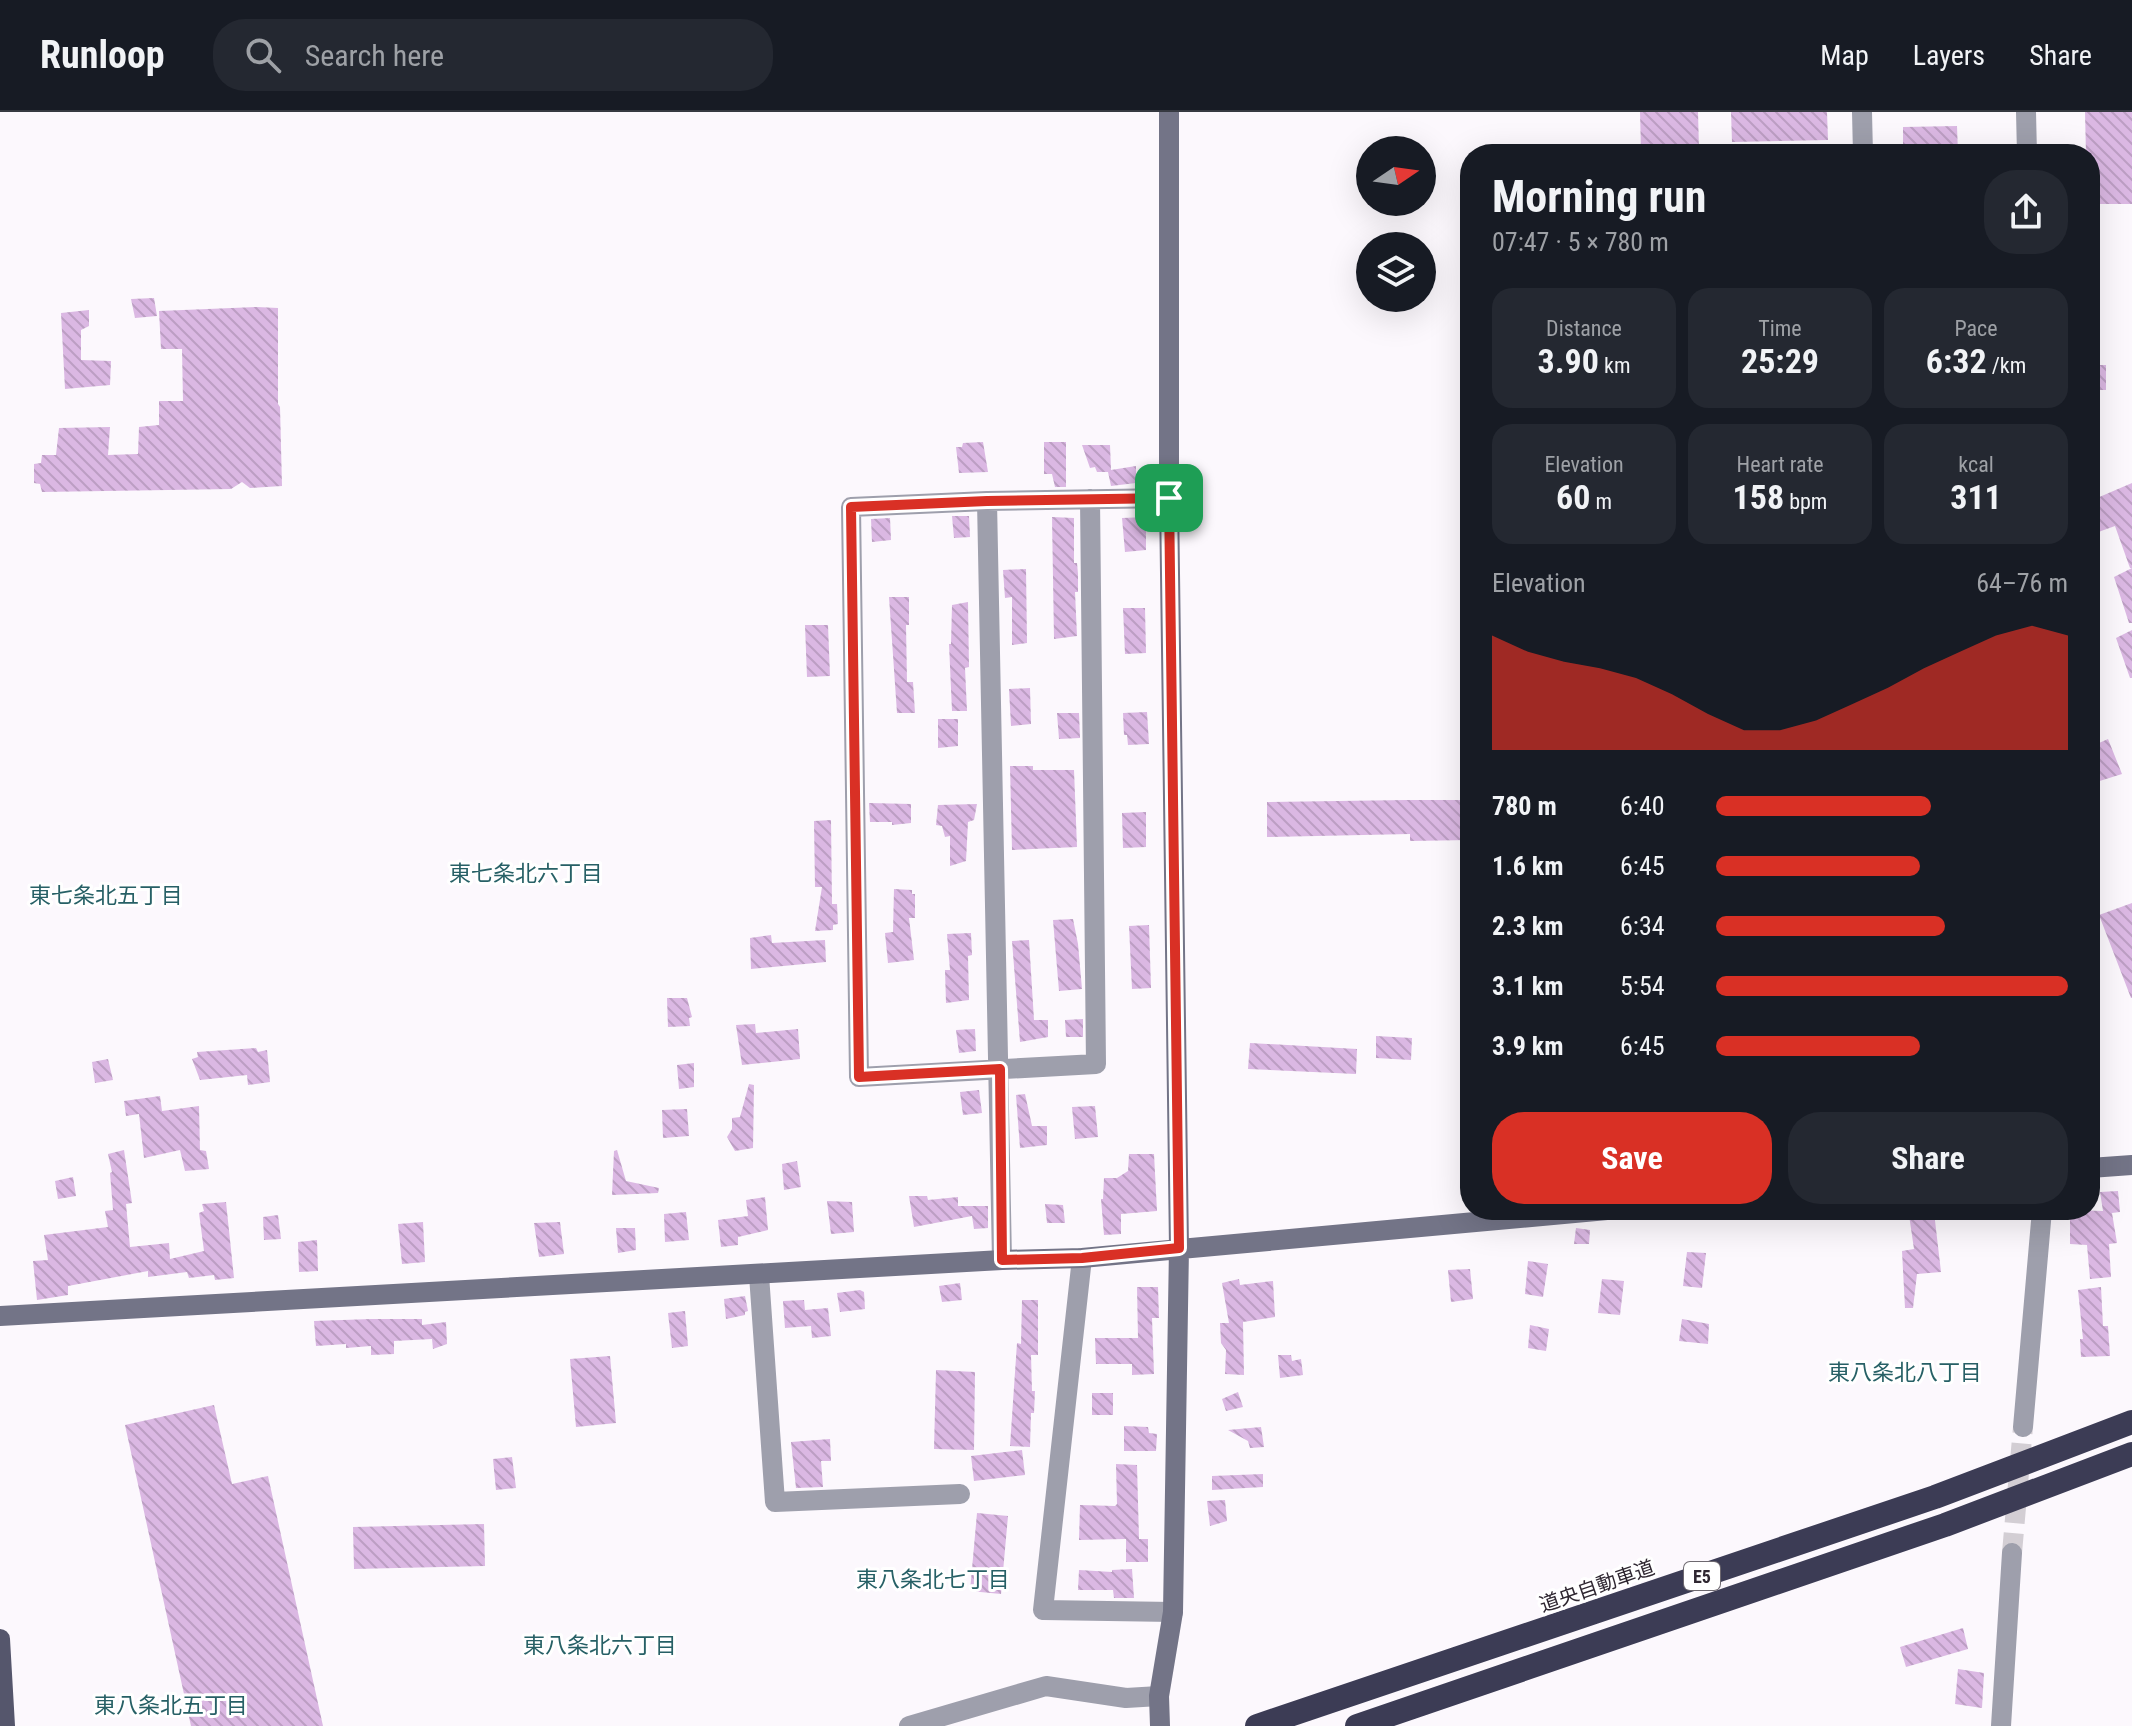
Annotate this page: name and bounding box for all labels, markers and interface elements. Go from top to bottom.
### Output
search box [213,19,773,91]
text: Runloop [40,33,165,77]
icon: search [241,33,285,77]
text: Search here [305,38,444,73]
text: Map [1820,39,1869,72]
text: Layers [1913,39,1985,72]
text: Share [2029,39,2092,72]
north arrow [1356,136,1436,216]
map controls [1356,136,1436,312]
button: share [1984,170,2068,254]
text: Morning run [1492,171,1706,223]
text: 07:47 · 5 × 780 m [1492,227,1669,257]
button: layers [1356,232,1436,312]
text: Distance [1546,316,1622,341]
text: Time [1758,316,1802,341]
text: Pace [1954,316,1998,341]
text: 3.90 [1538,341,1599,381]
text: 25:29 [1741,341,1819,381]
text: 6:32 [1926,341,1987,381]
text: km [1599,353,1630,378]
text: /km [1987,353,2026,378]
text: Elevation [1544,452,1624,477]
text: Heart rate [1737,452,1823,477]
text: kcal [1958,452,1994,477]
pin [1135,464,1203,532]
icon: arrive [1147,476,1191,520]
text: 60 [1556,477,1590,517]
text: 158 [1733,477,1784,517]
text: 311 [1950,477,2002,517]
text: m [1590,489,1612,514]
text: bpm [1784,489,1827,514]
text: Elevation [1492,568,1586,598]
text: 64–76 m [1976,568,2068,598]
text: 780 m [1492,791,1557,821]
text: 6:40 [1620,791,1665,821]
text: 1.6 km [1492,851,1564,881]
text: 6:45 [1620,851,1665,881]
district label: 東七条北六丁目 [449,861,603,886]
district label: 東七条北五丁目 [29,883,183,908]
text: 2.3 km [1492,911,1564,941]
text: 6:34 [1620,911,1665,941]
text: 3.1 km [1492,971,1564,1001]
text: 5:54 [1620,971,1665,1001]
text: 3.9 km [1492,1031,1564,1061]
text: 6:45 [1620,1031,1665,1061]
button: Save [1492,1112,1772,1204]
button: Share [1788,1112,2068,1204]
district label: 東八条北八丁目 [1828,1360,1982,1385]
street label: 道央自動車道 [1536,1555,1658,1617]
road number: E5 [1684,1562,1720,1590]
district label: 東八条北七丁目 [856,1567,1010,1592]
district label: 東八条北六丁目 [523,1633,677,1658]
district label: 東八条北五丁目 [94,1693,248,1718]

